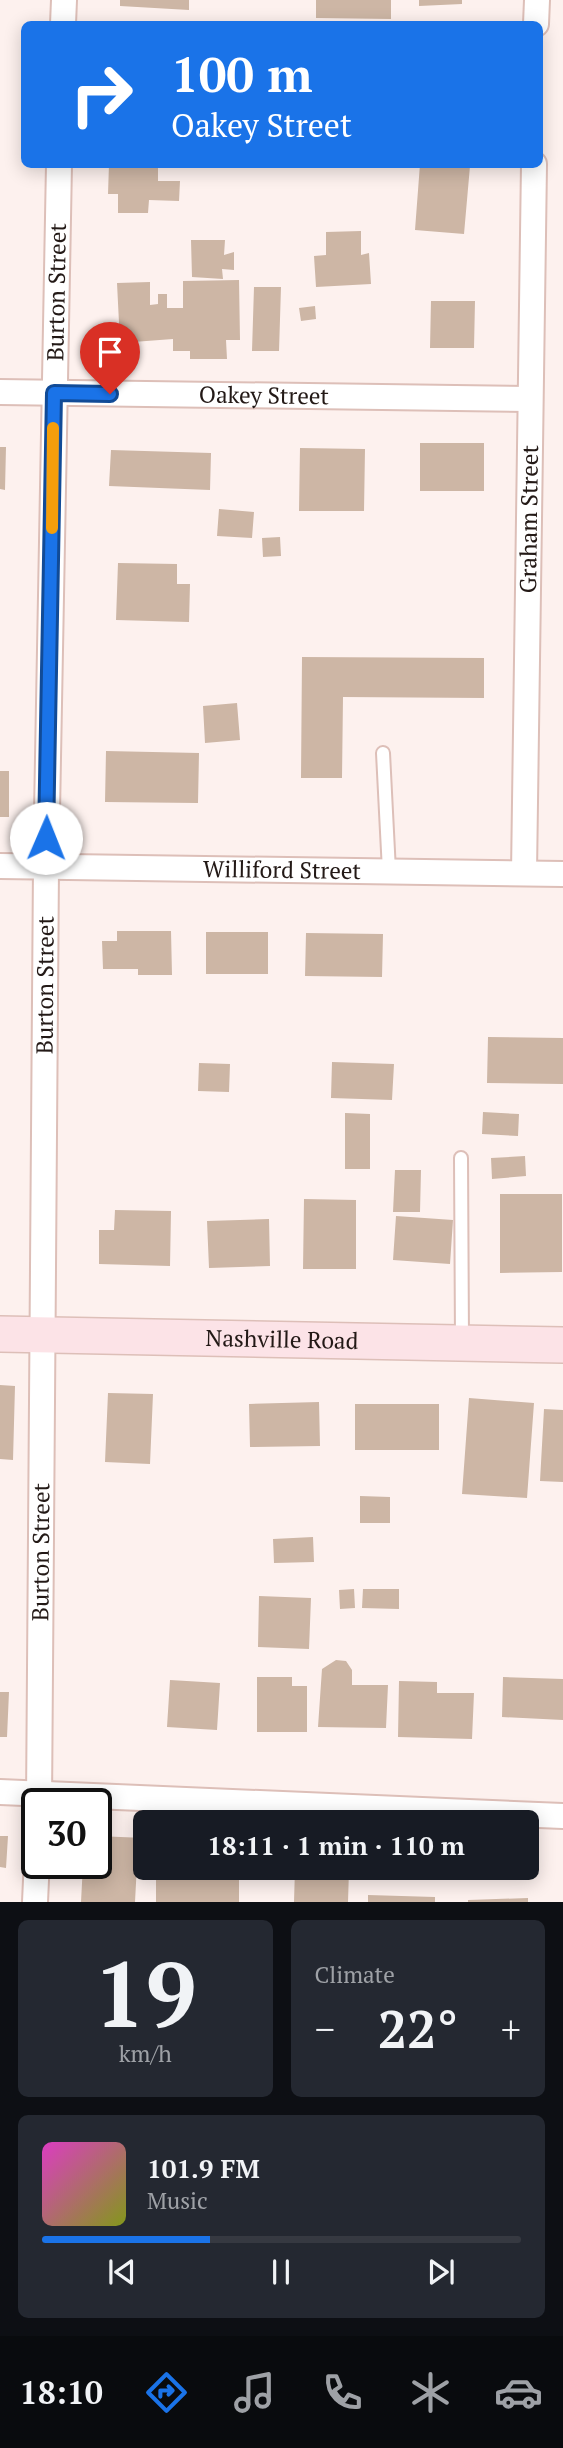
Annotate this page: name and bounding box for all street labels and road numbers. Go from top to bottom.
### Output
street label: Burton Street [39,222,73,361]
street label: Oakey Street [199,379,330,411]
street label: Graham Street [512,444,545,593]
street label: Williford Street [203,853,362,886]
street label: Burton Street [29,915,61,1054]
street label: Nashville Road [205,1322,359,1356]
street label: Burton Street [24,1482,56,1621]

